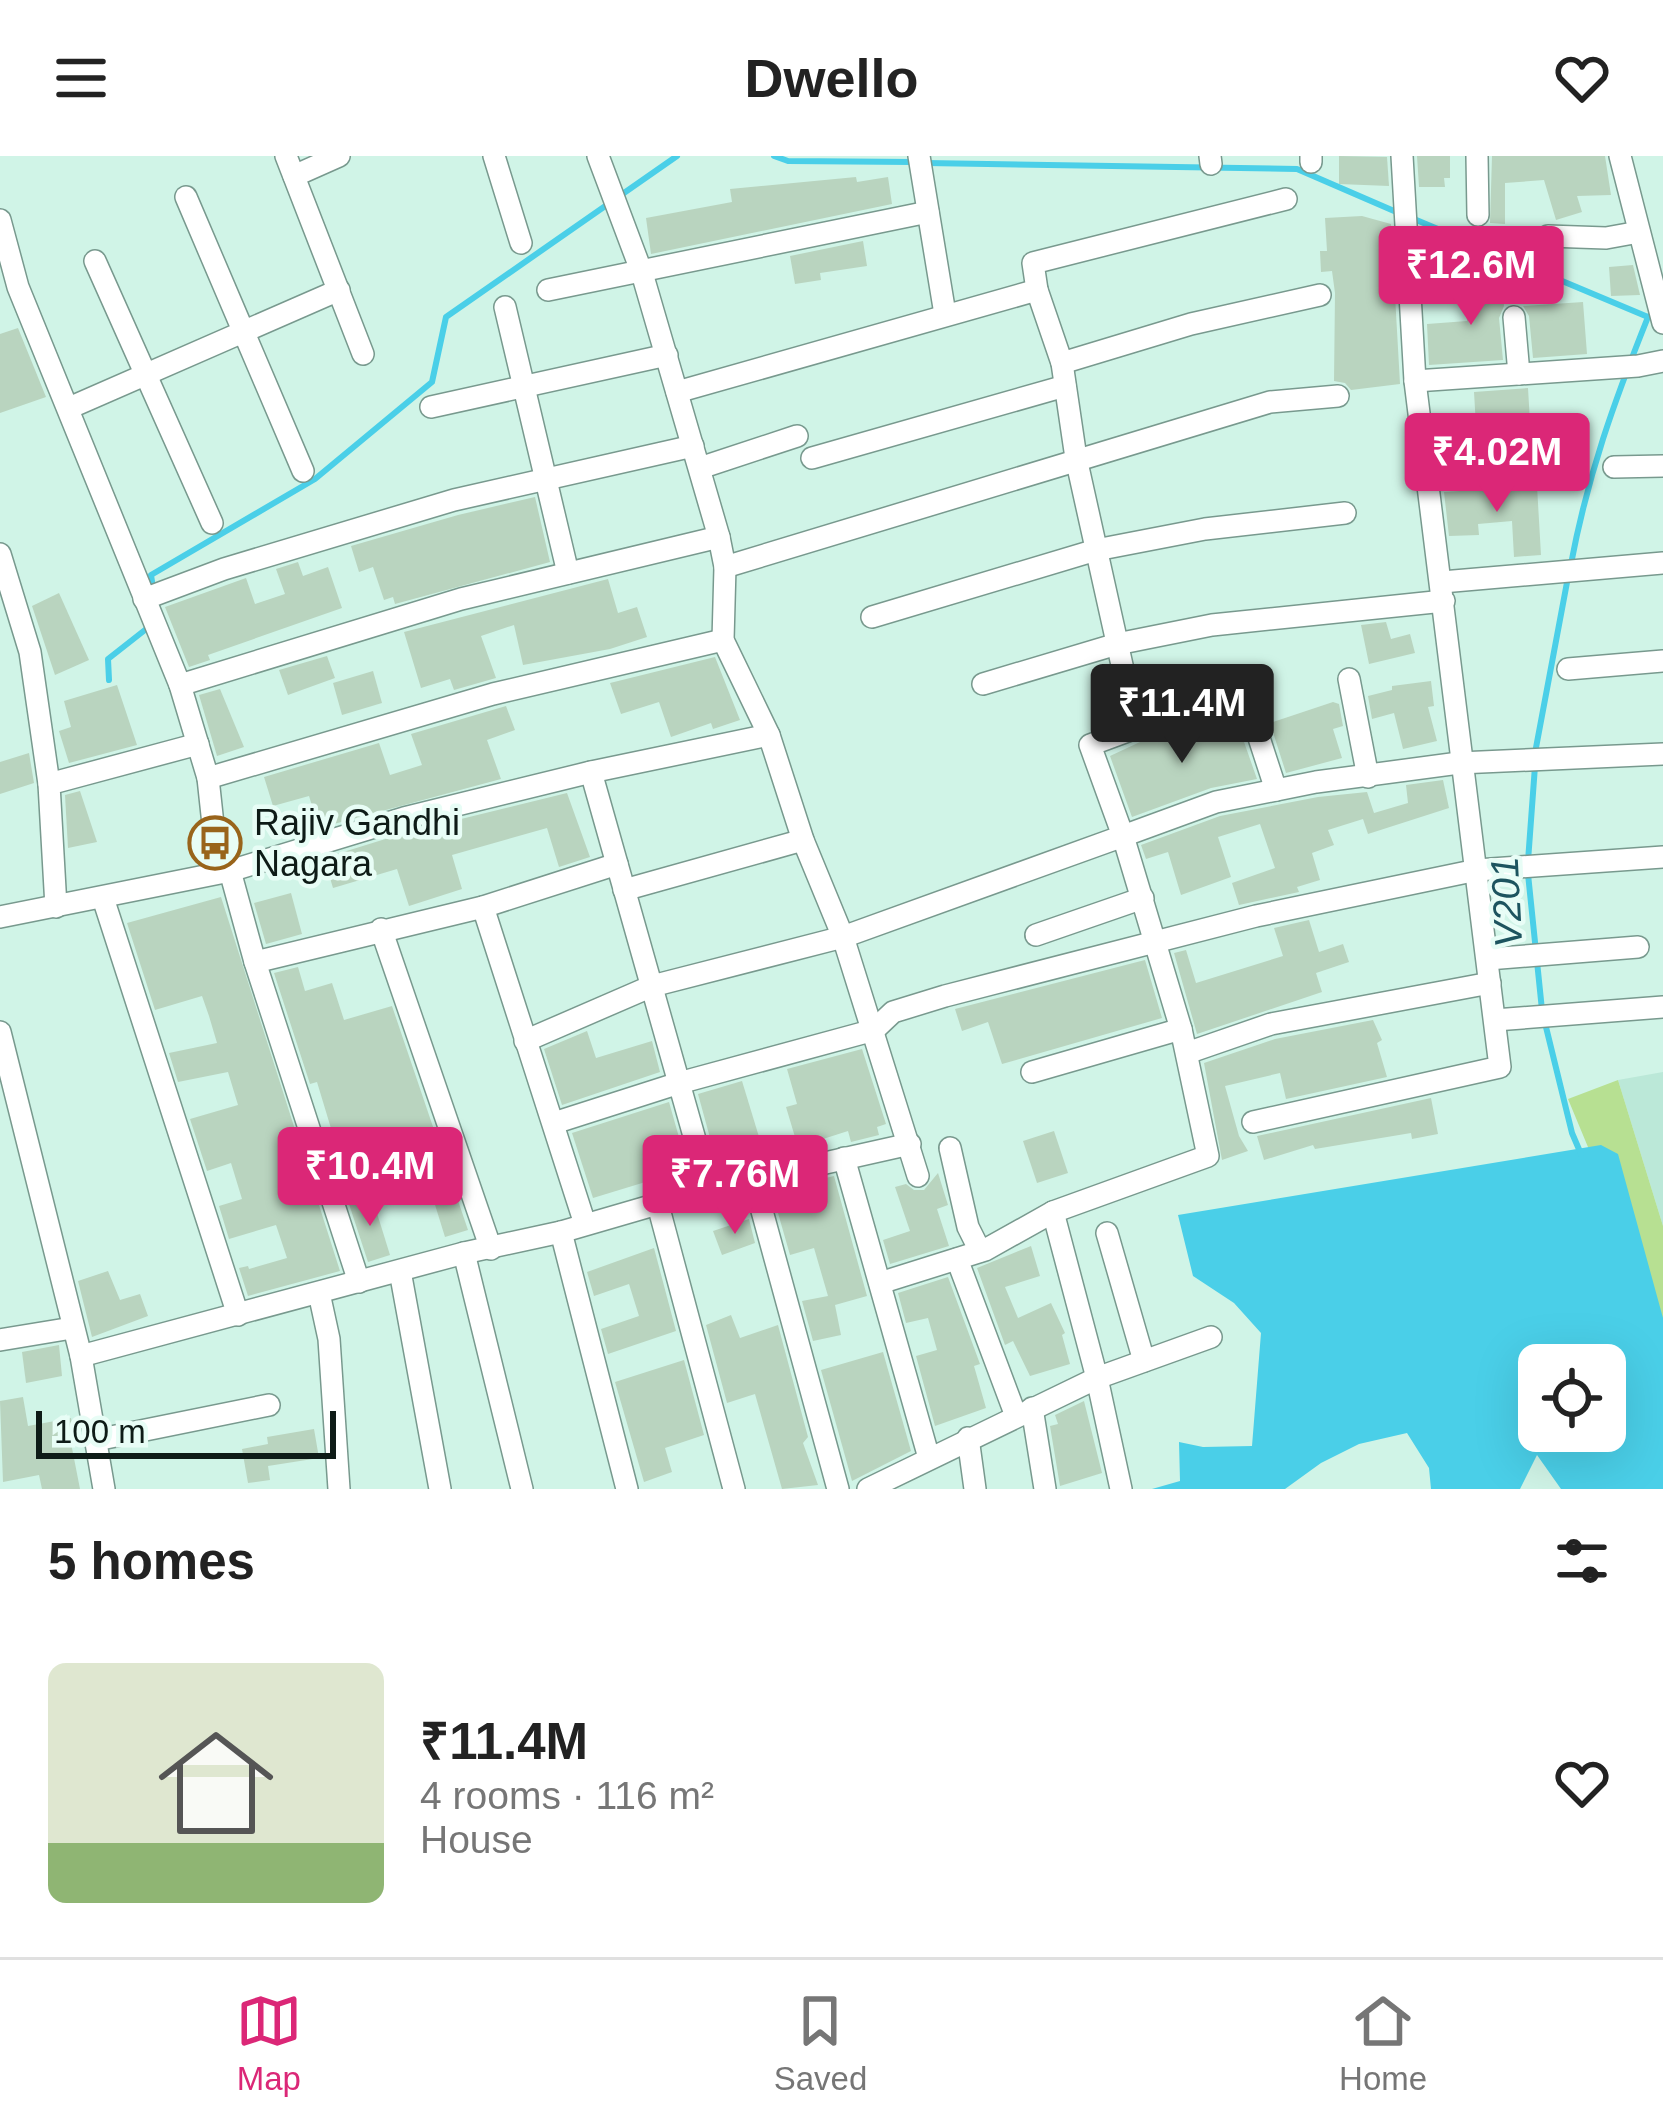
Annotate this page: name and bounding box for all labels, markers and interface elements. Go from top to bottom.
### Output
icon: menu [48,45,114,111]
icon: heart [1549,45,1615,111]
text: Dwello [744,48,919,108]
pin: ₹12.6M [1373,226,1569,328]
text: ₹12.6M [1406,243,1536,286]
pin: ₹4.02M [1399,413,1595,515]
text: ₹4.02M [1432,430,1562,473]
pin: ₹11.4M [1084,664,1280,766]
text: ₹11.4M [1118,681,1246,724]
place label: Rajiv Gandhi Nagara [254,802,460,884]
bus stop icon: Rajiv Gandhi Nagara [187,815,243,871]
water label: V201 [1483,855,1530,949]
pin: ₹10.4M [272,1127,468,1229]
pin: ₹7.76M [637,1135,833,1237]
text: ₹10.4M [305,1144,435,1187]
text: ₹7.76M [670,1152,800,1195]
map controls [1518,1344,1626,1452]
button: locate [1518,1344,1626,1452]
scale bar [36,1405,336,1458]
text: 100 m [54,1413,146,1450]
icon: filters [1549,1528,1615,1594]
text: 5 homes [48,1533,255,1590]
icon: home [144,1711,288,1855]
text: ₹11.4M [420,1713,588,1770]
icon: heart [1549,1750,1615,1816]
text: 4 rooms · 116 m² [420,1774,714,1817]
text: House [420,1818,533,1861]
tab: Map [236,1988,302,2098]
tab: Saved [774,1988,867,2098]
tab: Home [1339,1988,1427,2098]

